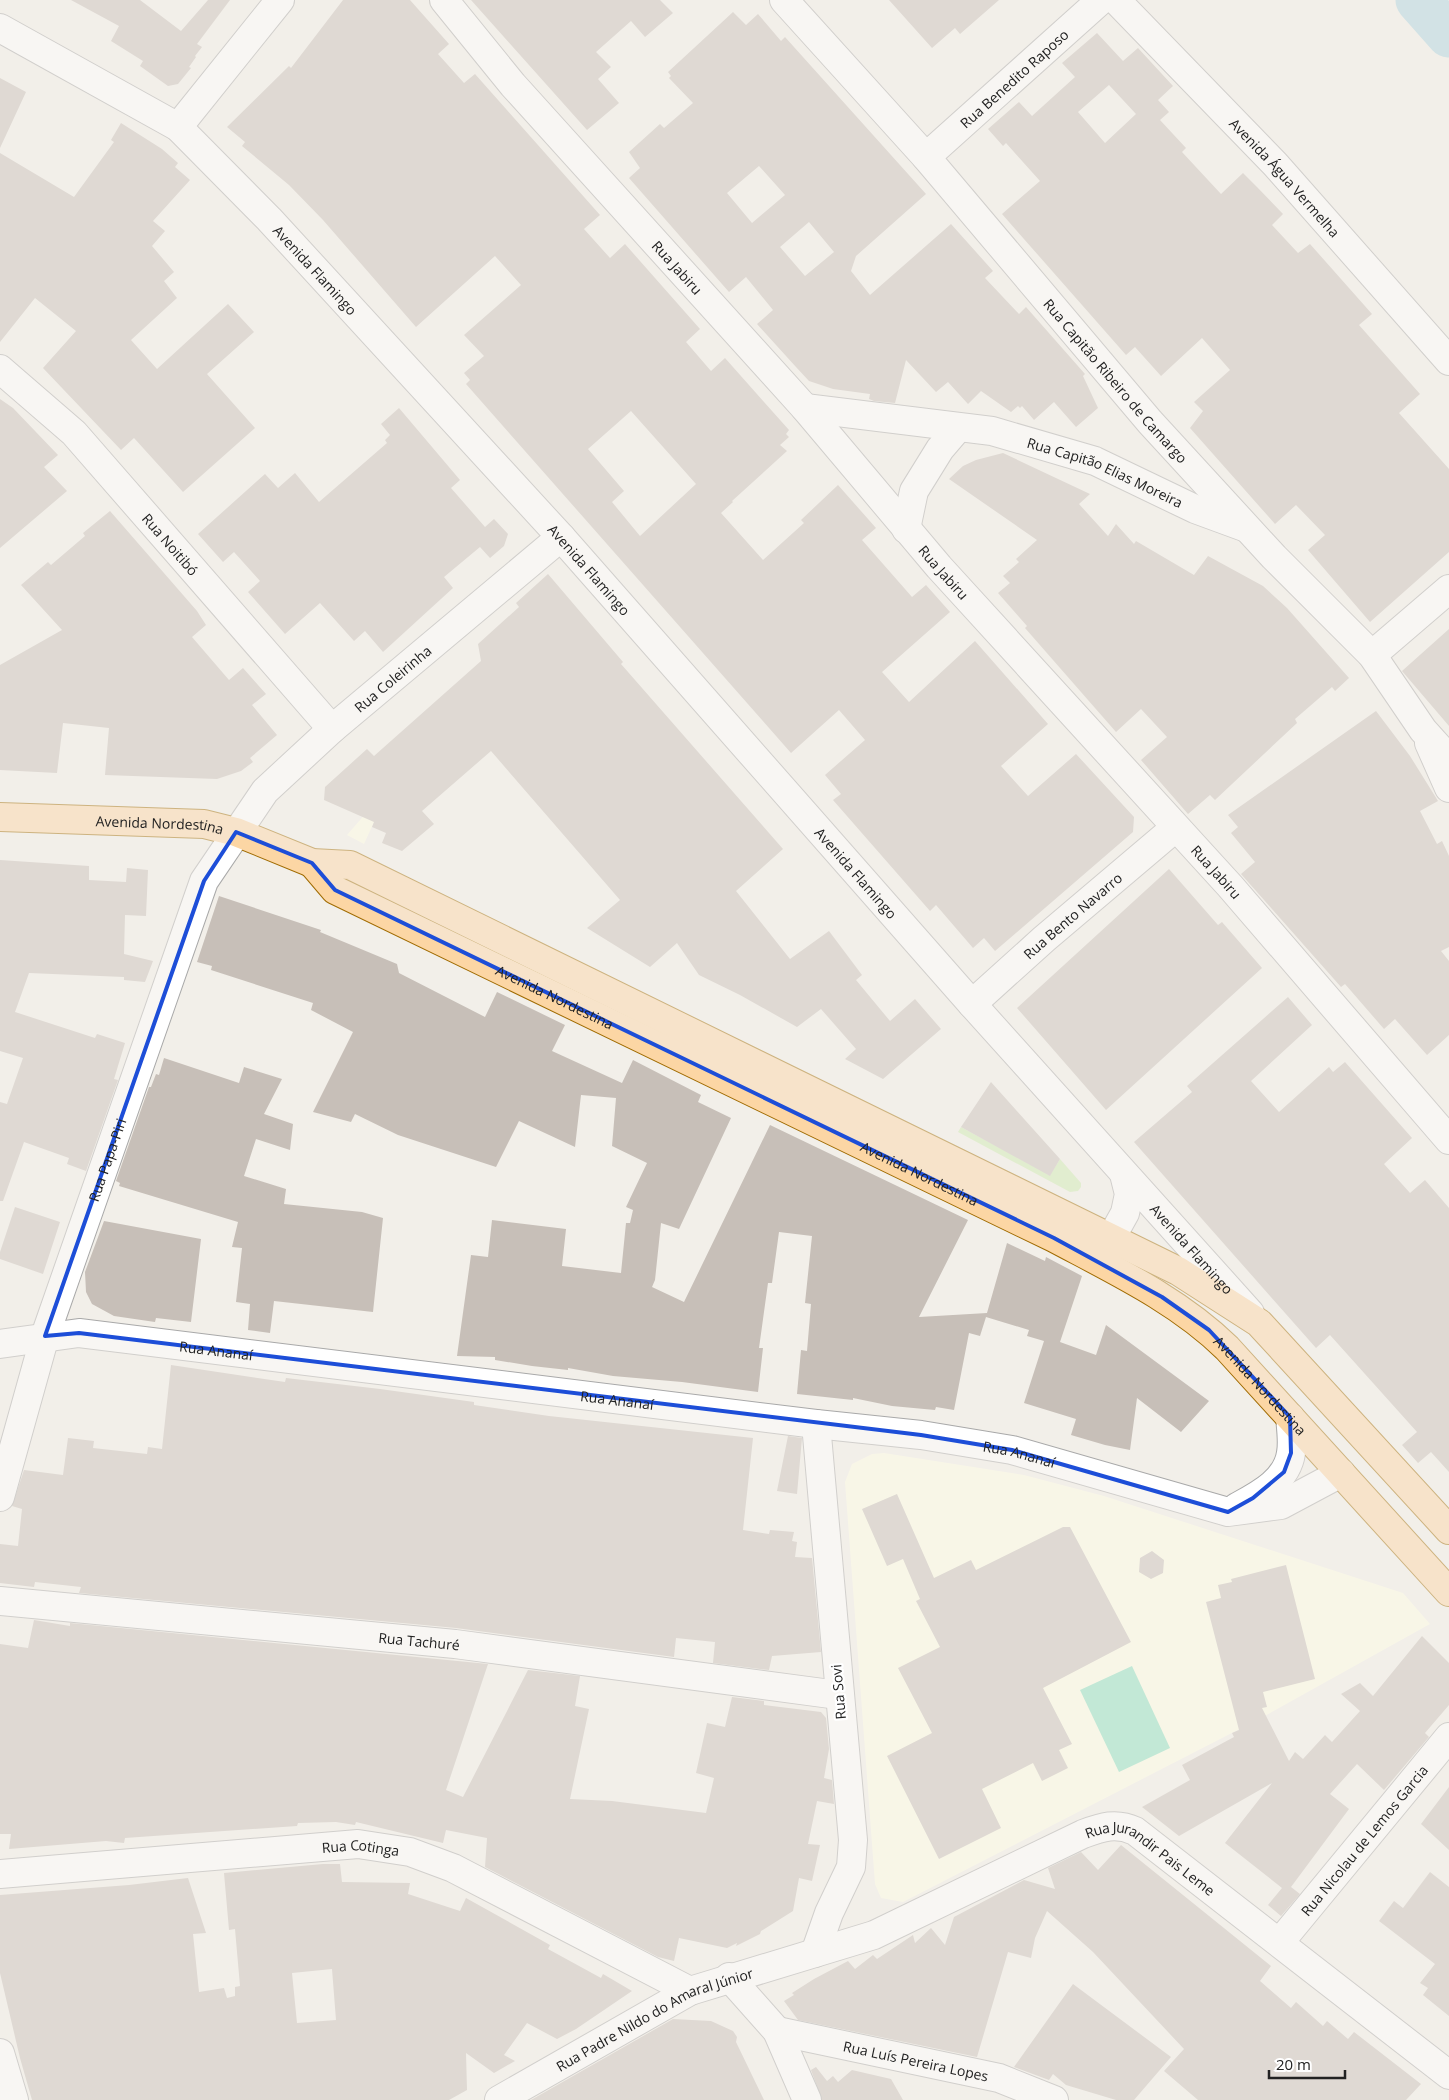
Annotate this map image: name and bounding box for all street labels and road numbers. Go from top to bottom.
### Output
street label: Rua Benedito Raposo [955,24,1072,132]
street label: Avenida Água Vermelha [1226,114,1344,241]
street label: Avenida Flamingo [270,221,362,319]
street label: Rua Jabiru [648,236,707,298]
street label: Rua Capitão Ribeiro de Camargo [1040,294,1192,467]
street label: Rua Capitão Elias Moreira [1025,432,1186,511]
street label: Rua Noitibó [138,509,203,579]
street label: Avenida Flamingo [544,520,635,619]
street label: Rua Jabiru [915,541,973,603]
street label: Rua Coleirinha [350,641,435,716]
street label: Avenida Nordestina [95,811,226,838]
street label: Avenida Flamingo [811,823,902,922]
street label: Rua Jabiru [1187,840,1246,903]
street label: Rua Bento Navarro [1019,868,1126,963]
street label: Avenida Nordestina [493,960,617,1033]
street label: Rua Papa-Piri [83,1115,130,1204]
street label: Avenida Nordestina [858,1136,982,1210]
street label: Avenida Flamingo [1146,1199,1238,1298]
street label: Avenida Nordestina [1210,1331,1311,1439]
street label: Rua Ananaí [178,1336,254,1364]
street label: Rua Ananaí [579,1385,655,1413]
street label: Rua Ananaí [982,1436,1058,1472]
street label: Rua Tachuré [378,1627,461,1654]
street label: Rua Sovi [826,1664,850,1720]
street label: Rua Nicolau de Lemos Garcia [1296,1761,1432,1920]
street label: Rua Jurandir Pais Leme [1082,1817,1219,1899]
street label: Rua Cotinga [321,1834,401,1860]
street label: Rua Padre Nildo do Amaral Júnior [552,1963,756,2075]
street label: Rua Luís Pereira Lopes [842,2036,991,2085]

